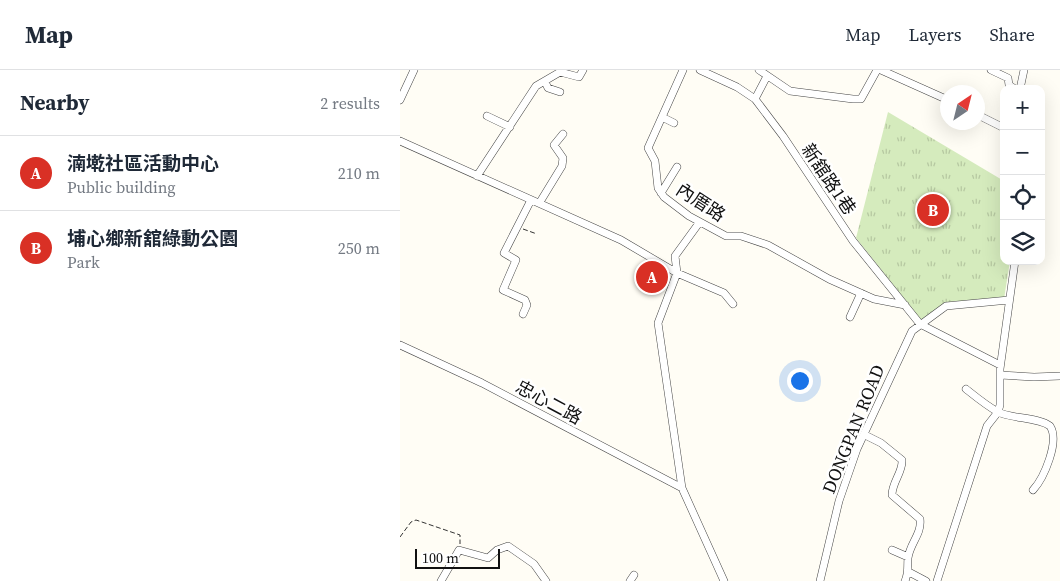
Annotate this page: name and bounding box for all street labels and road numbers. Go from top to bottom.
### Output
street label: 新舘路1巷 [796,138,862,220]
street label: 內厝路 [672,177,730,227]
street label: DONGPAN ROAD [816,361,890,497]
street label: 忠心二路 [511,374,587,430]

